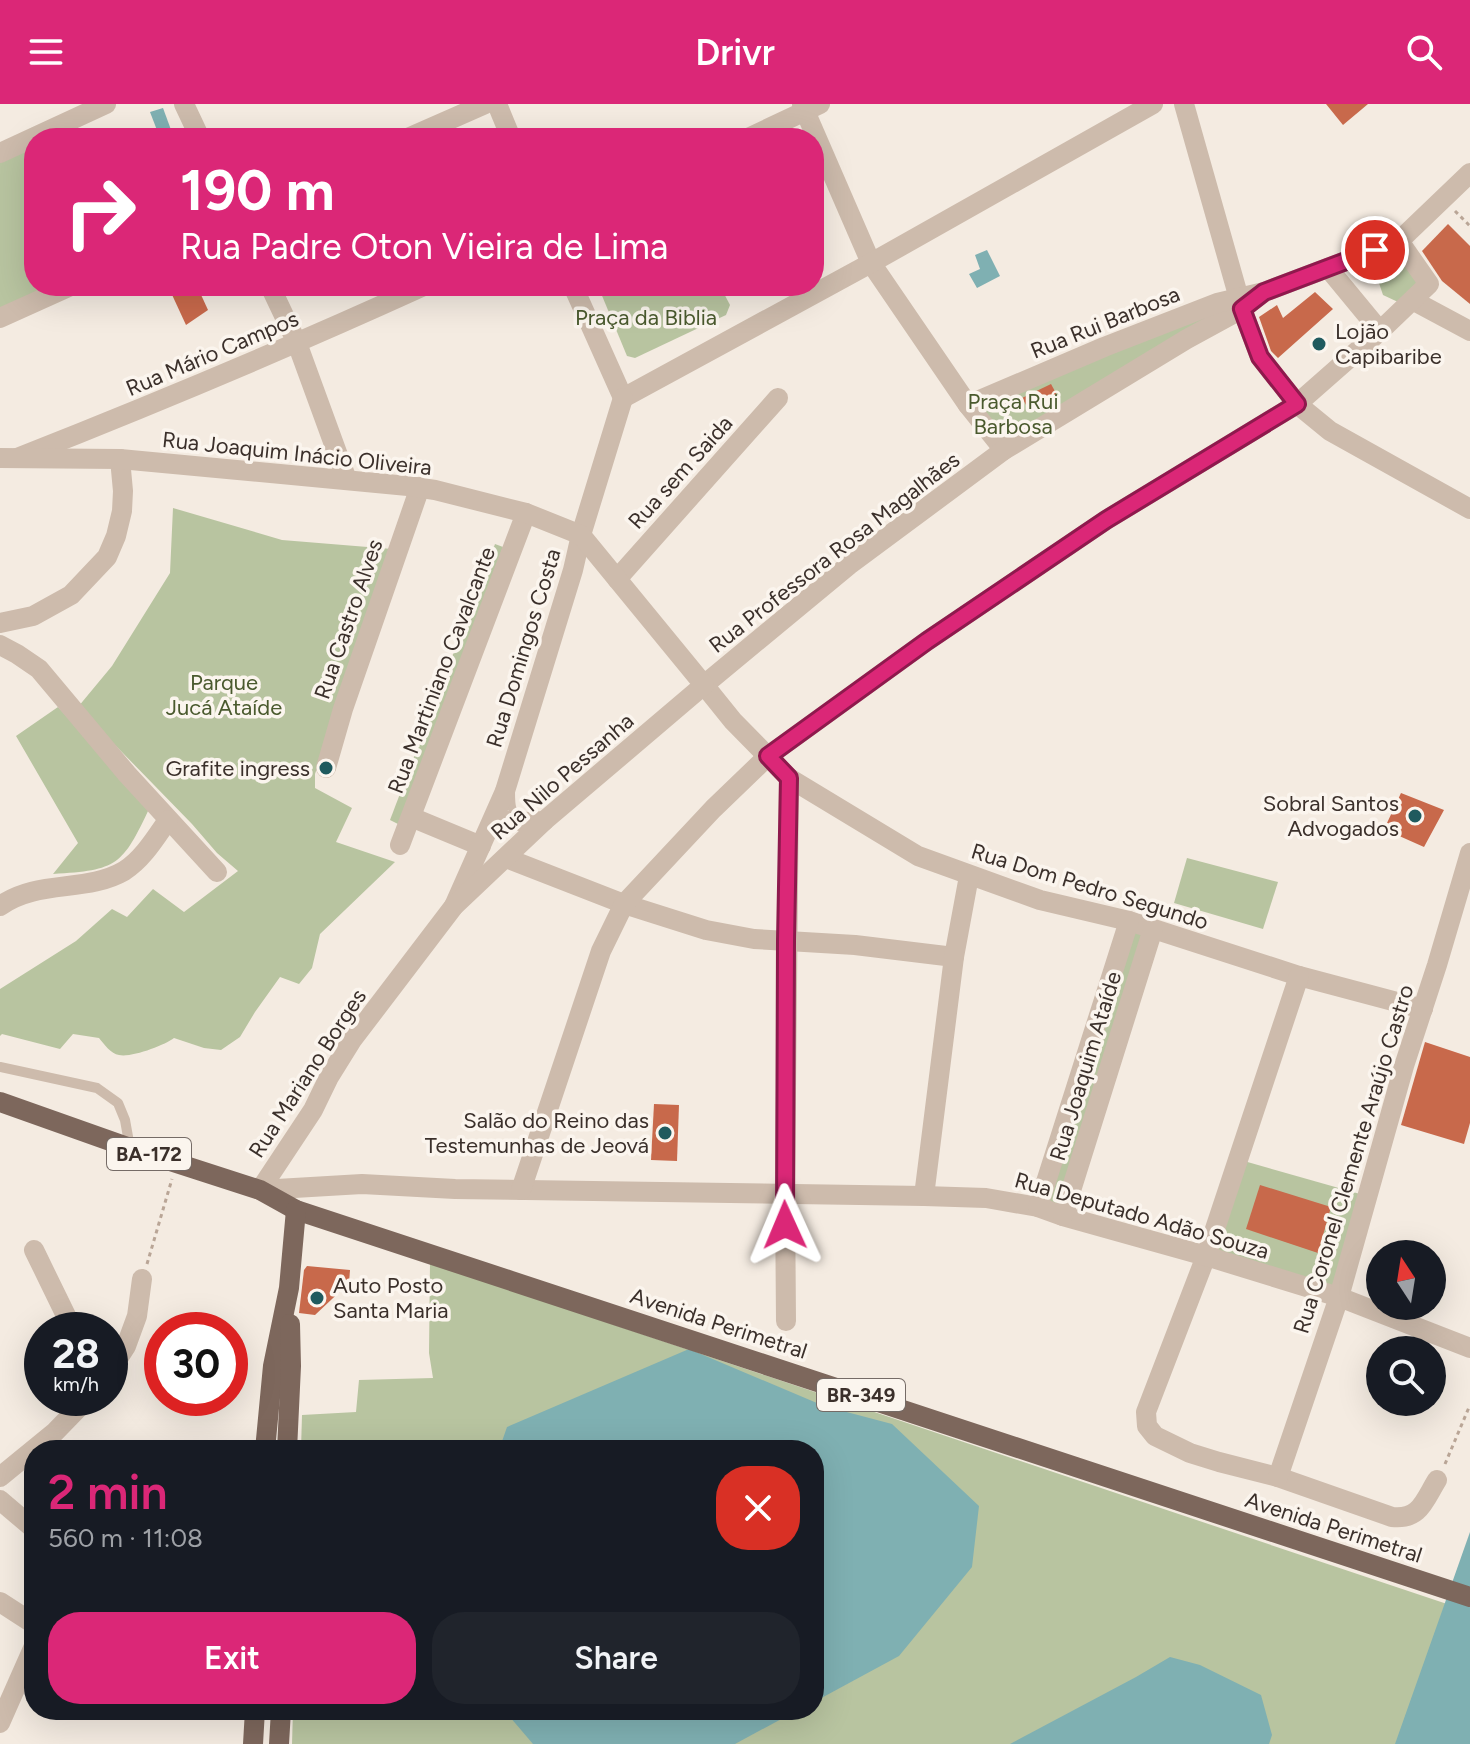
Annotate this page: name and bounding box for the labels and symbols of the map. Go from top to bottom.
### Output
pin [1341,216,1409,284]
street label: Rua Rui Barbosa [1027,280,1184,365]
park label: Praça da Biblia [575,304,717,331]
street label: Rua Mário Campos [122,305,303,402]
place label: Lojão Capibaribe [1335,318,1442,370]
marker: Lojão Capibaribe [1310,335,1328,353]
park label: Praça Rui Barbosa [967,388,1059,440]
street label: Rua sem Saida [622,410,738,535]
street label: Rua Joaquim Inácio Oliveira [161,426,433,481]
street label: Rua Professora Rosa Magalhães [703,446,965,659]
street label: Rua Castro Alves [308,536,388,703]
street label: Rua Martiniano Cavalcante [382,543,501,797]
street label: Rua Domingos Costa [480,545,567,751]
park label: Parque Jucá Ataíde [166,669,282,721]
street label: Rua Nilo Pessanha [486,707,639,846]
place label: Grafite ingress [165,755,310,782]
marker: Grafite ingress [317,759,335,777]
place label: Sobral Santos Advogados [1263,790,1399,842]
marker: Sobral Santos Advogados [1406,807,1424,825]
street label: Rua Dom Pedro Segundo [968,838,1212,935]
street label: Rua Joaquim Ataíde [1044,968,1127,1164]
street label: Rua Coronel Clemente Araújo Castro [1287,981,1419,1337]
street label: Rua Mariano Borges [243,984,372,1163]
place label: Salão do Reino das Testemunhas de Jeová [425,1107,649,1159]
marker: Salão do Reino das Testemunhas de Jeová [656,1124,674,1142]
road number: BA-172 [107,1138,191,1170]
street label: Rua Deputado Adão Souza [1012,1166,1272,1265]
position arrow [743,1183,827,1267]
north arrow [1366,1240,1446,1320]
place label: Auto Posto Santa Maria [333,1272,449,1324]
street label: Avenida Perimetral [627,1282,811,1365]
marker: Auto Posto Santa Maria [308,1289,326,1307]
speed limit sign: 30 [144,1312,248,1416]
road number: BR-349 [817,1379,905,1411]
street label: Avenida Perimetral [1242,1486,1426,1569]

